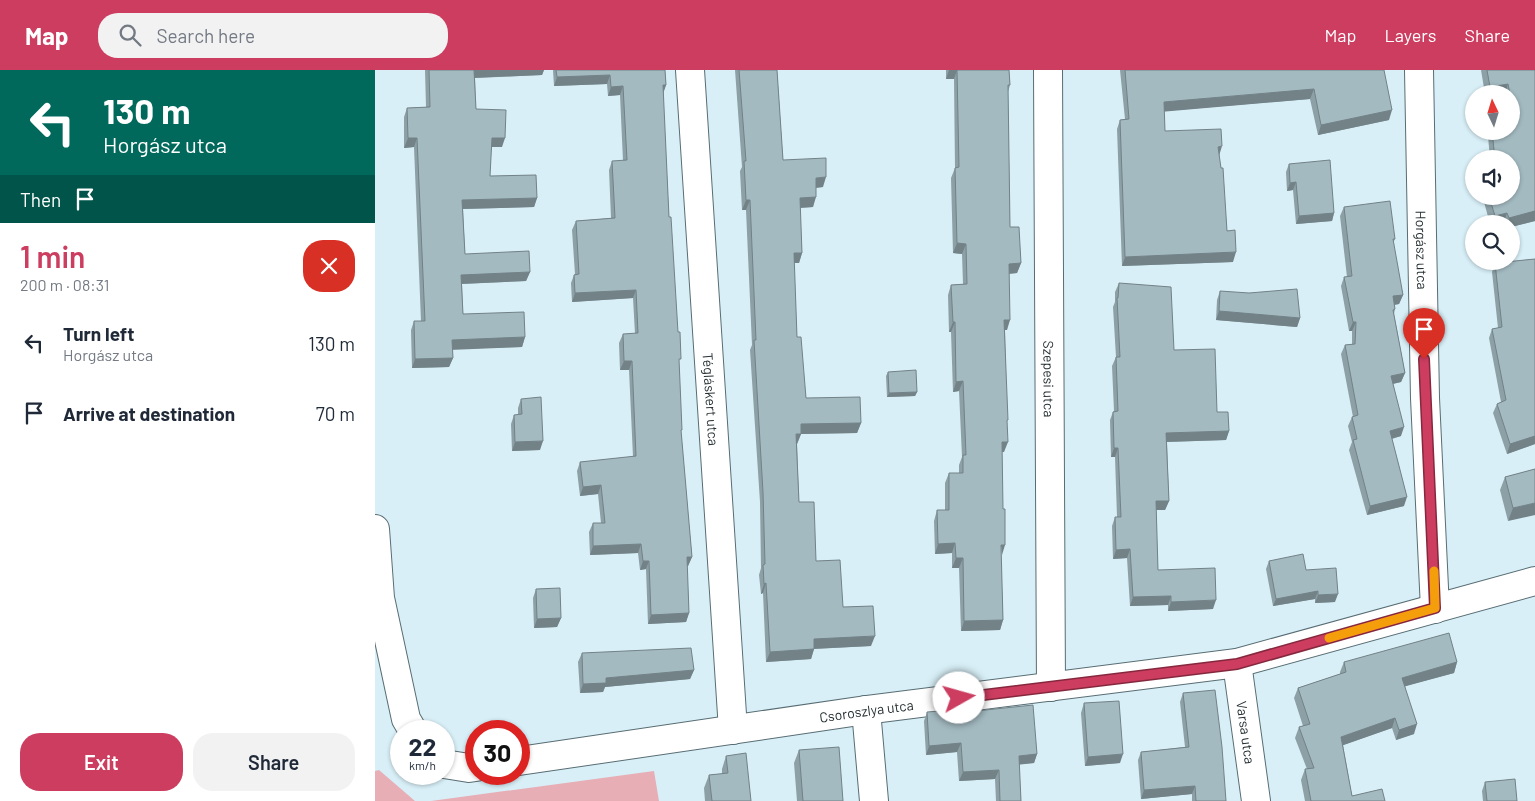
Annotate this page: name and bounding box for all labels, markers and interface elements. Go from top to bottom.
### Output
search box [98,13,448,58]
text: Map [25,21,68,50]
icon: search [116,21,144,49]
text: Search here [156,24,255,47]
text: Map [1324,24,1356,46]
text: Layers [1384,24,1437,46]
text: Share [1465,24,1510,46]
north arrow [1465,85,1520,140]
map controls [1465,85,1520,270]
text: 130 m [103,89,190,131]
icon: left [20,90,85,155]
text: Horgász utca [103,131,227,157]
button: sound [1465,150,1520,205]
icon: arrive [71,185,99,213]
text: Then [20,188,61,211]
street label: Horgász utca [1413,210,1432,290]
button: search [1465,215,1520,270]
text: 1 min [20,238,85,274]
button: close [303,240,355,292]
text: 200 m · 08:31 [20,275,109,294]
pin [1403,308,1445,359]
icon: arrive [1410,315,1438,343]
text: Turn left [63,322,134,345]
icon: left [20,329,48,357]
text: 130 m [308,332,355,355]
street label: Szepesi utca [1041,341,1058,417]
text: Horgász utca [63,345,153,364]
street label: Tégláskert utca [700,352,723,446]
icon: arrive [20,399,48,427]
text: Arrive at destination [63,402,235,425]
text: 70 m [316,402,355,425]
position arrow [932,671,984,723]
street label: Csoroszlya utca [818,696,914,725]
street label: Varsa utca [1234,700,1259,765]
speed limit sign: 30 [465,720,530,785]
text: 22 [408,731,437,761]
button: Exit [20,733,183,791]
button: Share [193,733,355,791]
text: km/h [409,758,436,772]

